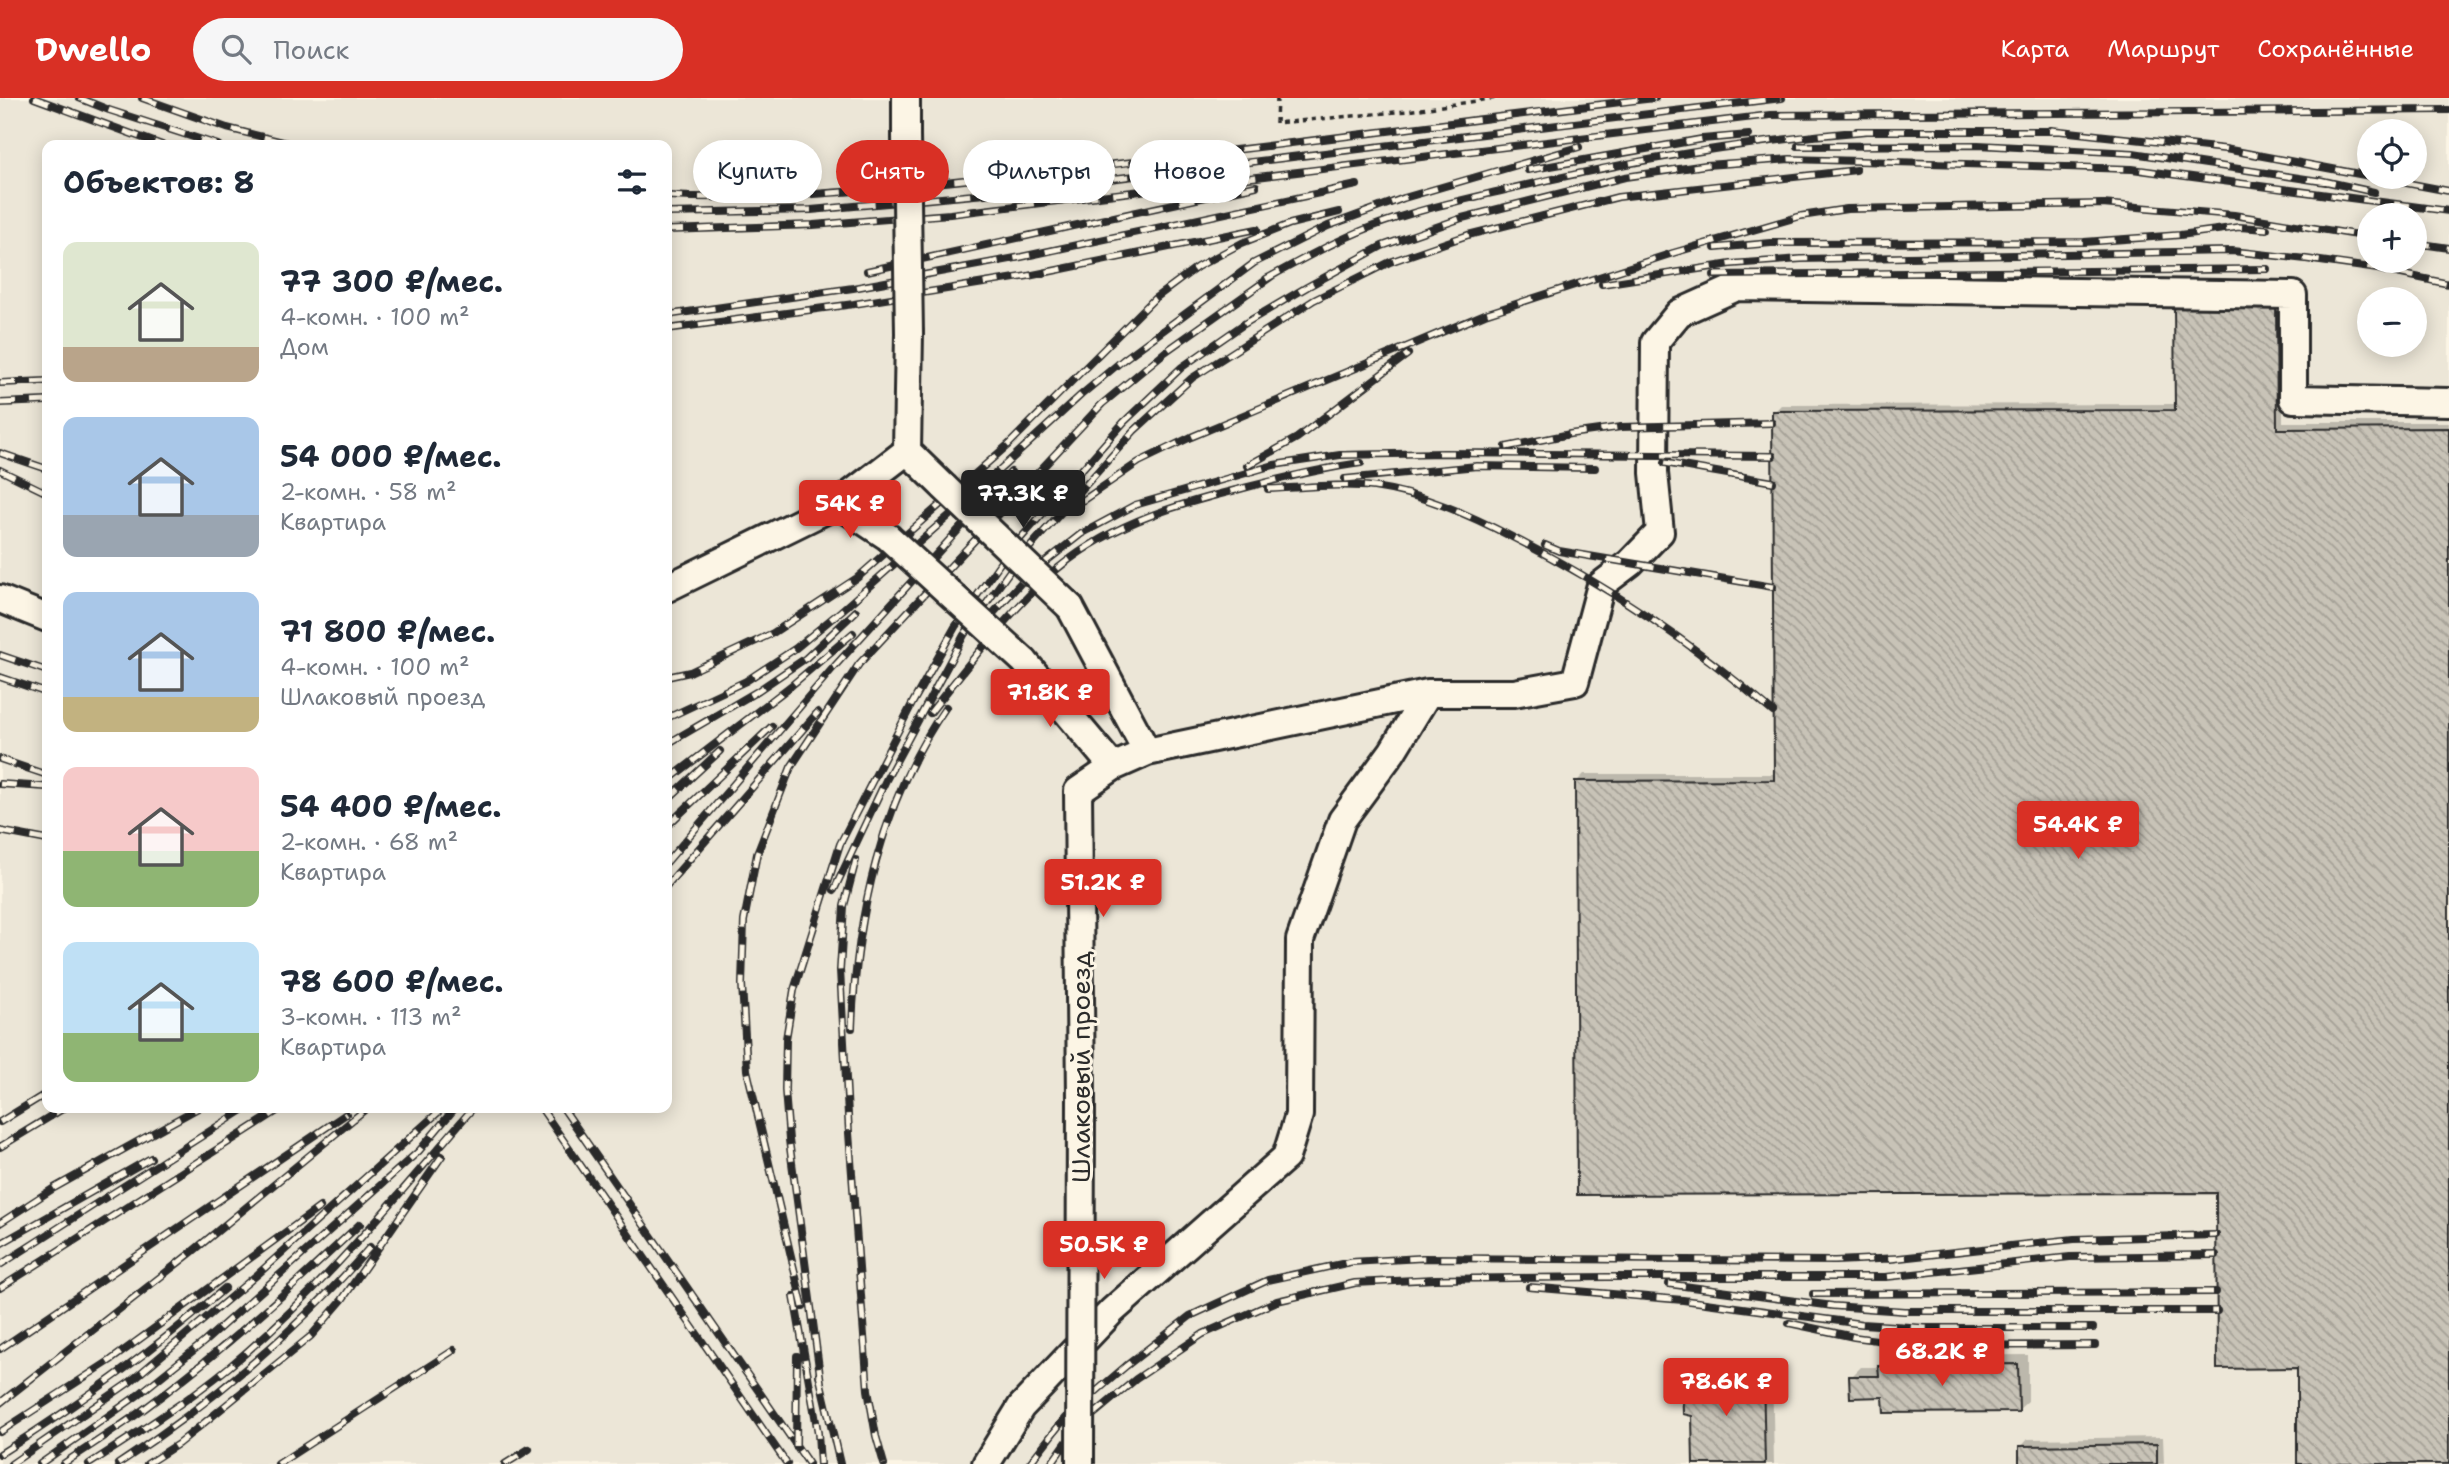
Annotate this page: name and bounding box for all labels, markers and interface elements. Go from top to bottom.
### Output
search box [193,18,683,81]
text: Dwello [35,27,151,72]
icon: search [217,30,255,68]
text: Поиск [273,32,349,67]
text: Карта [2001,33,2069,65]
text: Маршрут [2107,33,2219,65]
text: Сохранённые [2257,33,2414,65]
map controls [2357,119,2427,357]
button: locate [2357,119,2427,189]
chip: Купить [693,140,822,203]
chip: Снять [836,140,949,203]
chip: Фильтры [963,140,1115,203]
chip: Новое [1129,140,1250,203]
text: Объектов: 8 [63,162,255,203]
icon: filters [613,163,651,201]
button: + [2357,203,2427,273]
text: 77 300 ₽/мес. [280,261,503,302]
icon: home [119,270,203,354]
button: − [2357,287,2427,357]
text: 4-комн. · 100 m² [280,302,470,332]
text: Дом [280,332,329,362]
text: 54 000 ₽/мес. [280,436,502,477]
icon: home [119,445,203,529]
pin: 77.3K ₽ [958,470,1088,530]
text: 2-комн. · 58 m² [280,477,457,507]
text: 77.3K ₽ [977,478,1069,508]
pin: 54K ₽ [801,480,899,540]
text: 54K ₽ [815,488,885,518]
text: Квартира [280,507,386,537]
text: 71 800 ₽/мес. [280,611,495,652]
icon: home [119,620,203,704]
text: 4-комн. · 100 m² [280,652,470,682]
pin: 71.8K ₽ [985,670,1115,729]
text: 71.8K ₽ [1007,677,1093,707]
text: Шлаковый проезд [280,682,485,712]
text: 54 400 ₽/мес. [280,786,502,827]
icon: home [119,795,203,879]
pin: 54.4K ₽ [2013,802,2143,861]
text: 54.4K ₽ [2033,809,2123,839]
text: 2-комн. · 68 m² [280,827,458,857]
text: Квартира [280,857,386,887]
pin: 51.2K ₽ [1038,860,1168,919]
text: 51.2K ₽ [1060,867,1146,897]
street label: Шлаковый проезд [1063,950,1098,1183]
text: 78 600 ₽/мес. [280,961,504,1002]
icon: home [119,970,203,1054]
text: 3-комн. · 113 m² [280,1002,462,1032]
text: Квартира [280,1032,386,1062]
pin: 50.5K ₽ [1039,1222,1169,1281]
text: 50.5K ₽ [1059,1229,1149,1259]
pin: 68.2K ₽ [1877,1328,2007,1388]
text: 68.2K ₽ [1895,1336,1989,1366]
pin: 78.6K ₽ [1661,1358,1791,1418]
text: 78.6K ₽ [1679,1366,1773,1396]

